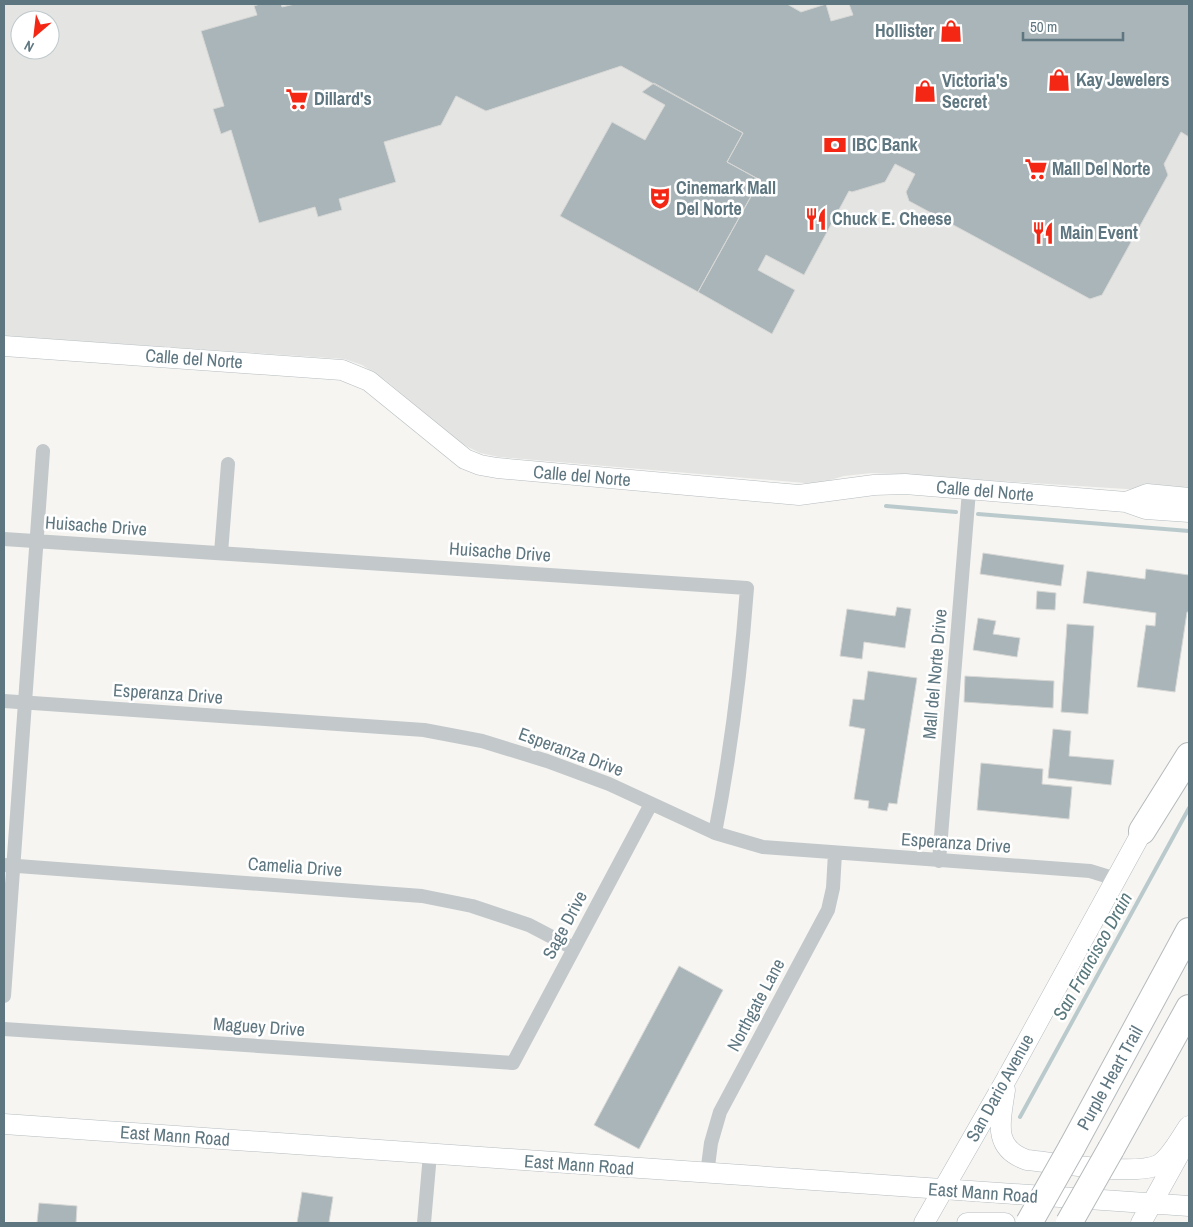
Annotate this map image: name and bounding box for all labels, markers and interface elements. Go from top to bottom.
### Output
north arrow [10,10,60,60]
scale bar [1023,10,1123,42]
text: 50 m [1030,16,1057,37]
place label: Hollister [875,18,934,43]
shop icon: Hollister [938,18,964,44]
text: N [21,37,37,56]
shop icon: Kay Jewelers [1046,67,1072,93]
place label: Kay Jewelers [1076,67,1170,92]
place label: Victoria's Secret [942,68,1008,114]
shop icon: Victoria's Secret [912,78,938,104]
supermarket icon: Dillard's [284,86,310,112]
place label: Dillard's [314,86,372,111]
bank icon: IBC Bank [822,132,848,158]
place label: IBC Bank [852,132,918,157]
supermarket icon: Mall Del Norte [1023,156,1049,182]
place label: Mall Del Norte [1052,156,1150,181]
place label: Cinemark Mall Del Norte [676,175,776,221]
theatre icon: Cinemark Mall Del Norte [647,185,673,211]
restaurant icon: Chuck E. Cheese [803,206,829,232]
place label: Chuck E. Cheese [832,206,952,231]
restaurant icon: Main Event [1030,220,1056,246]
place label: Main Event [1060,220,1138,245]
street label: Calle del Norte [144,343,244,374]
street label: Calle del Norte [532,459,632,492]
street label: Calle del Norte [935,474,1035,507]
street label: Huisache Drive [44,509,148,542]
street label: Huisache Drive [448,535,552,568]
street label: Mall del Norte Drive [916,608,953,740]
street label: Esperanza Drive [112,677,224,710]
street label: Esperanza Drive [515,721,627,782]
street label: Esperanza Drive [900,826,1012,859]
street label: Camelia Drive [247,851,343,882]
street label: Sage Drive [536,886,593,963]
water label: San Francisco Drain [1046,887,1138,1025]
street label: Northgate Lane [721,954,790,1056]
street label: Maguey Drive [212,1011,306,1042]
street label: Purple Heart Trail [1071,1021,1149,1134]
street label: San Dario Avenue [960,1029,1039,1146]
street label: East Mann Road [119,1119,231,1152]
street label: East Mann Road [523,1148,635,1181]
street label: East Mann Road [927,1176,1039,1209]

